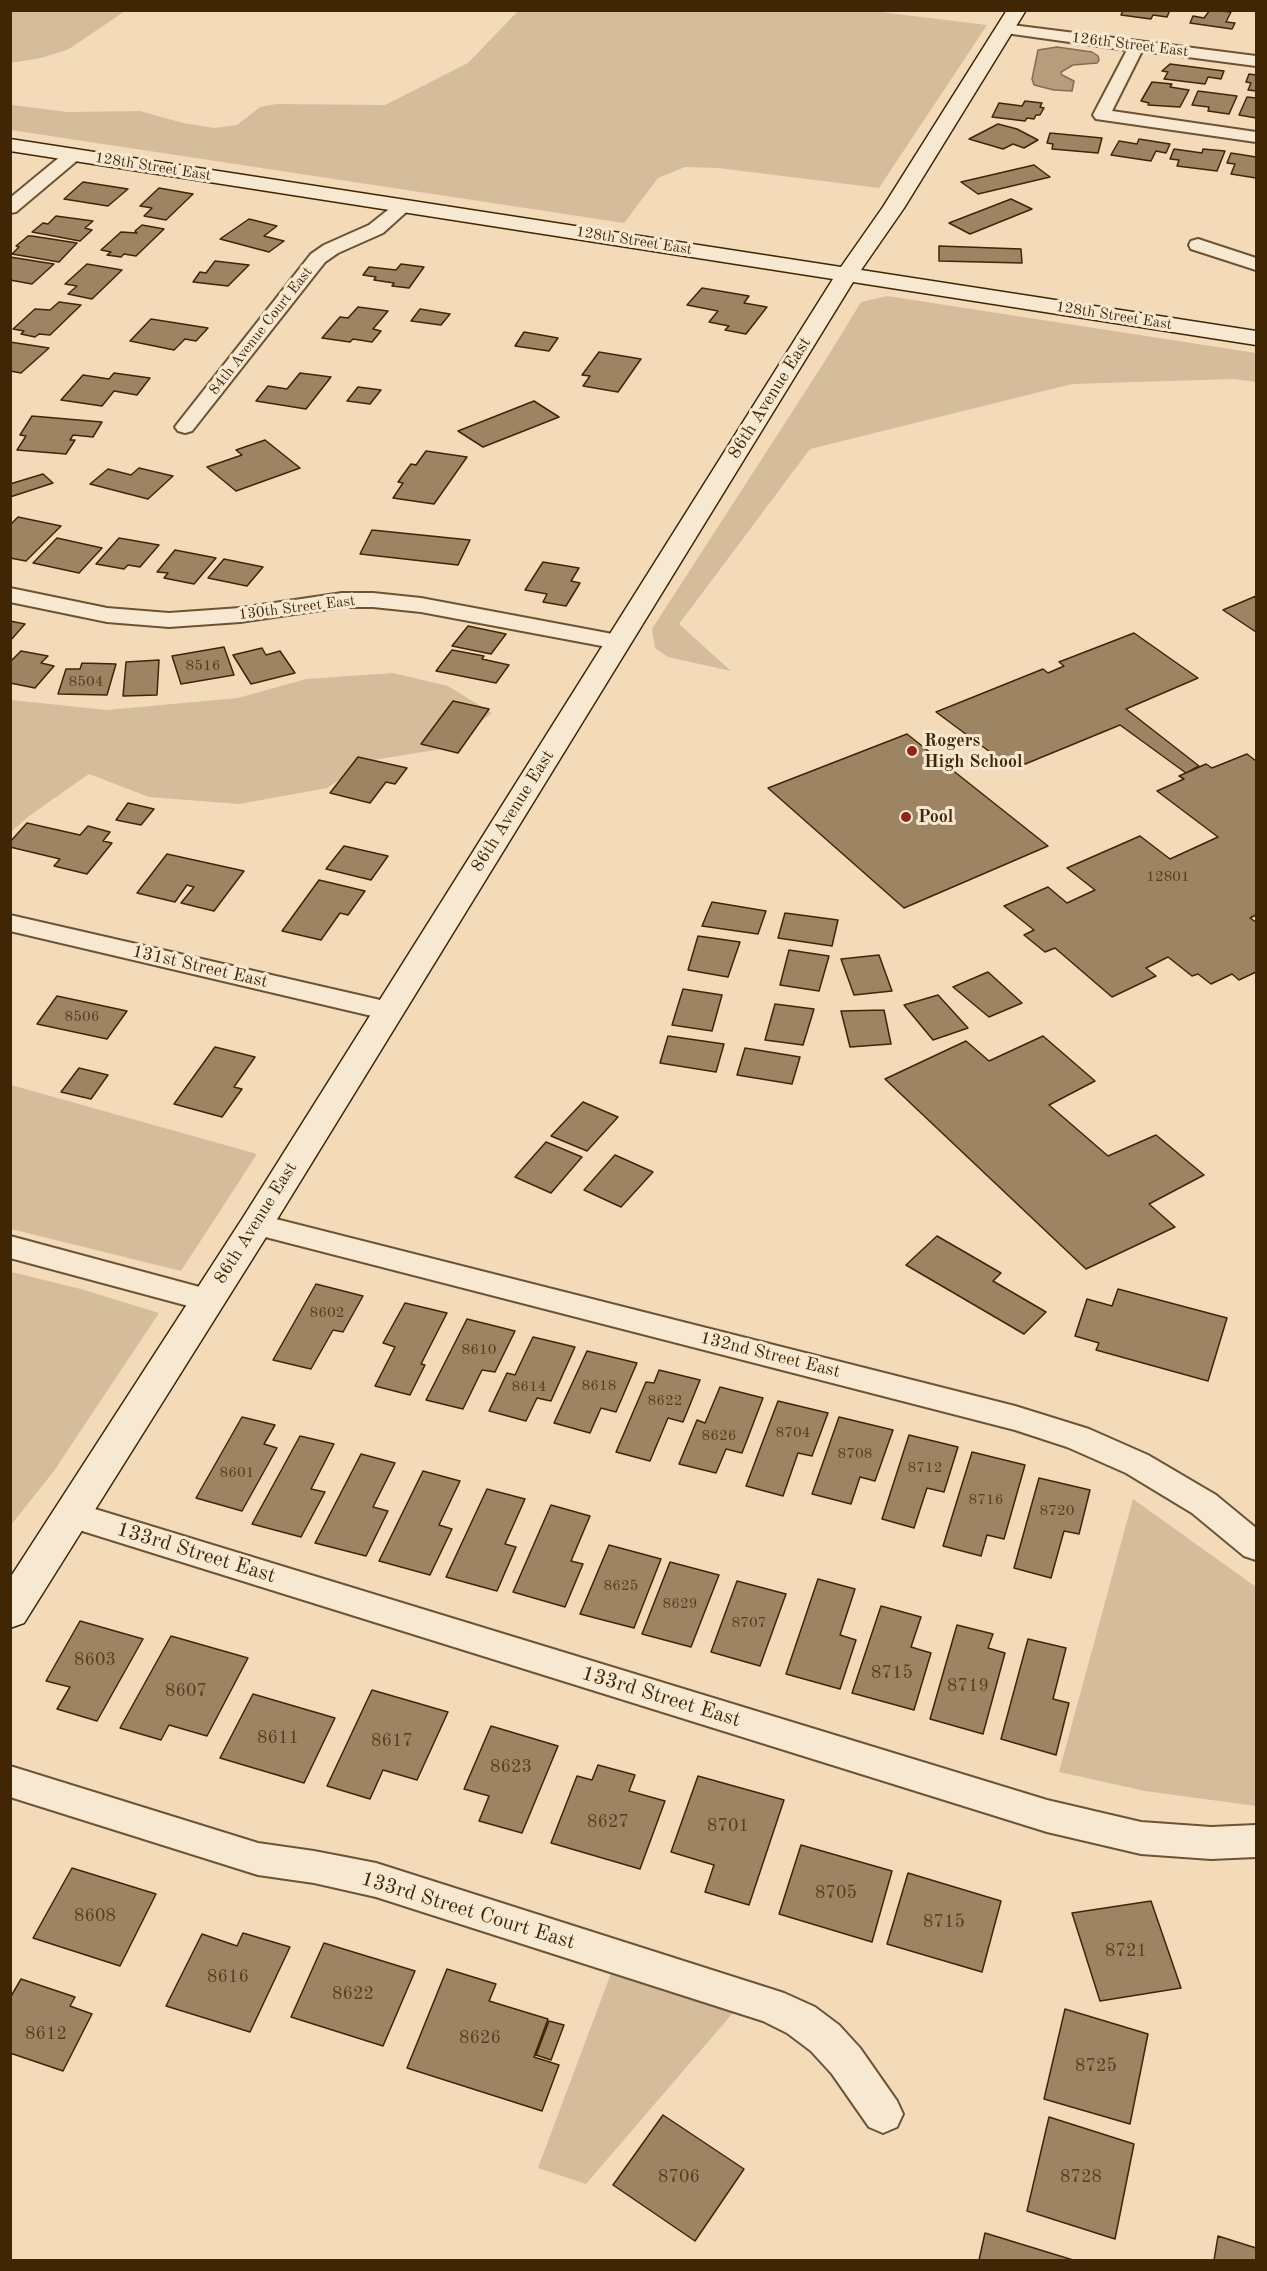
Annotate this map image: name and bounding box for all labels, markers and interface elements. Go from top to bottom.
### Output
street label: 126th Street East [1071,29,1189,61]
street label: 128th Street East [94,149,212,185]
street label: 128th Street East [575,223,693,259]
street label: 84th Avenue Court East [205,263,317,399]
street label: 128th Street East [1055,298,1173,334]
street label: 86th Avenue East [724,333,816,463]
street label: 130th Street East [238,592,356,624]
house number: 8516 [186,657,220,675]
house number: 8504 [69,673,103,691]
place label: Rogers High School [924,730,1023,772]
marker: Rogers High School [905,744,919,758]
street label: 86th Avenue East [467,746,559,876]
place label: Pool [918,806,953,828]
marker: Pool [899,810,913,824]
house number: 12801 [1146,868,1190,886]
street label: 131st Street East [130,941,270,993]
house number: 8506 [65,1008,99,1026]
street label: 86th Avenue East [210,1158,302,1288]
house number: 8602 [310,1304,344,1322]
street label: 132nd Street East [698,1327,842,1383]
house number: 8610 [462,1341,496,1359]
house number: 8618 [582,1377,616,1395]
house number: 8614 [512,1378,546,1396]
house number: 8622 [648,1392,682,1410]
house number: 8704 [776,1424,810,1442]
house number: 8626 [702,1427,736,1445]
house number: 8708 [838,1445,872,1463]
house number: 8712 [908,1459,942,1477]
house number: 8601 [220,1464,254,1482]
house number: 8716 [969,1491,1003,1509]
house number: 8720 [1040,1502,1074,1520]
street label: 133rd Street East [113,1517,279,1589]
house number: 8625 [604,1577,638,1595]
house number: 8629 [663,1595,697,1613]
house number: 8707 [732,1614,766,1632]
house number: 8603 [74,1649,116,1671]
street label: 133rd Street East [578,1661,744,1733]
house number: 8715 [871,1662,913,1684]
house number: 8719 [947,1675,989,1697]
house number: 8607 [165,1680,207,1702]
house number: 8611 [257,1727,299,1749]
house number: 8617 [371,1730,413,1752]
house number: 8623 [490,1756,532,1778]
house number: 8627 [587,1811,629,1833]
house number: 8701 [707,1815,749,1837]
street label: 133rd Street Court East [358,1866,578,1956]
house number: 8705 [815,1882,857,1904]
house number: 8608 [74,1905,116,1927]
house number: 8715 [923,1911,965,1933]
house number: 8721 [1105,1940,1147,1962]
house number: 8616 [207,1966,249,1988]
house number: 8622 [332,1983,374,2005]
house number: 8612 [25,2023,67,2045]
house number: 8626 [459,2027,501,2049]
house number: 8725 [1075,2055,1117,2077]
house number: 8706 [658,2166,700,2188]
house number: 8728 [1060,2166,1102,2188]

